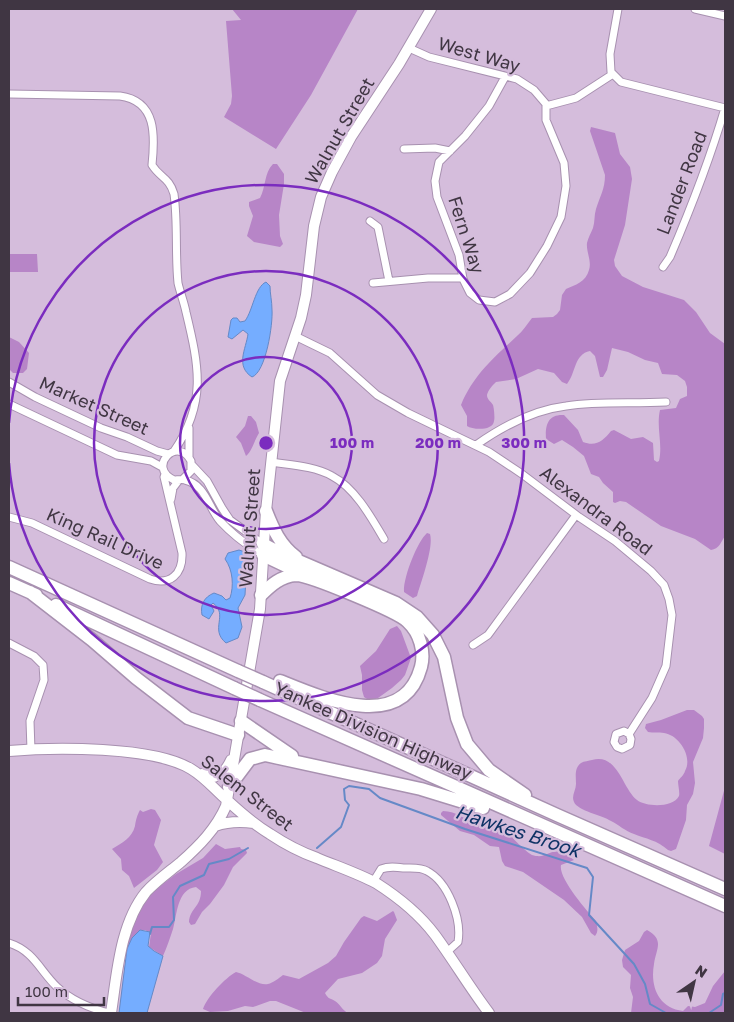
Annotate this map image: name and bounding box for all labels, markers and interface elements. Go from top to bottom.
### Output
street label: West Way [436,32,523,76]
street label: Walnut Street [300,73,379,188]
street label: Lander Road [651,128,711,237]
street label: Fern Way [444,193,490,276]
street label: Market Street [36,371,153,439]
text: 100 m [330,433,374,451]
text: 200 m [415,433,461,451]
text: 300 m [501,433,547,451]
centre of rings [257,434,275,452]
street label: Alexandra Road [536,461,657,560]
street label: Walnut Street [234,468,264,588]
street label: King Rail Drive [43,502,167,574]
street label: Yankee Division Highway [271,676,476,784]
street label: Salem Street [197,749,298,835]
water label: Hawkes Brook [453,799,586,862]
north arrow [669,957,719,1007]
text: N [692,961,711,981]
scale bar [18,974,104,1006]
text: 100 m [25,982,68,1000]

